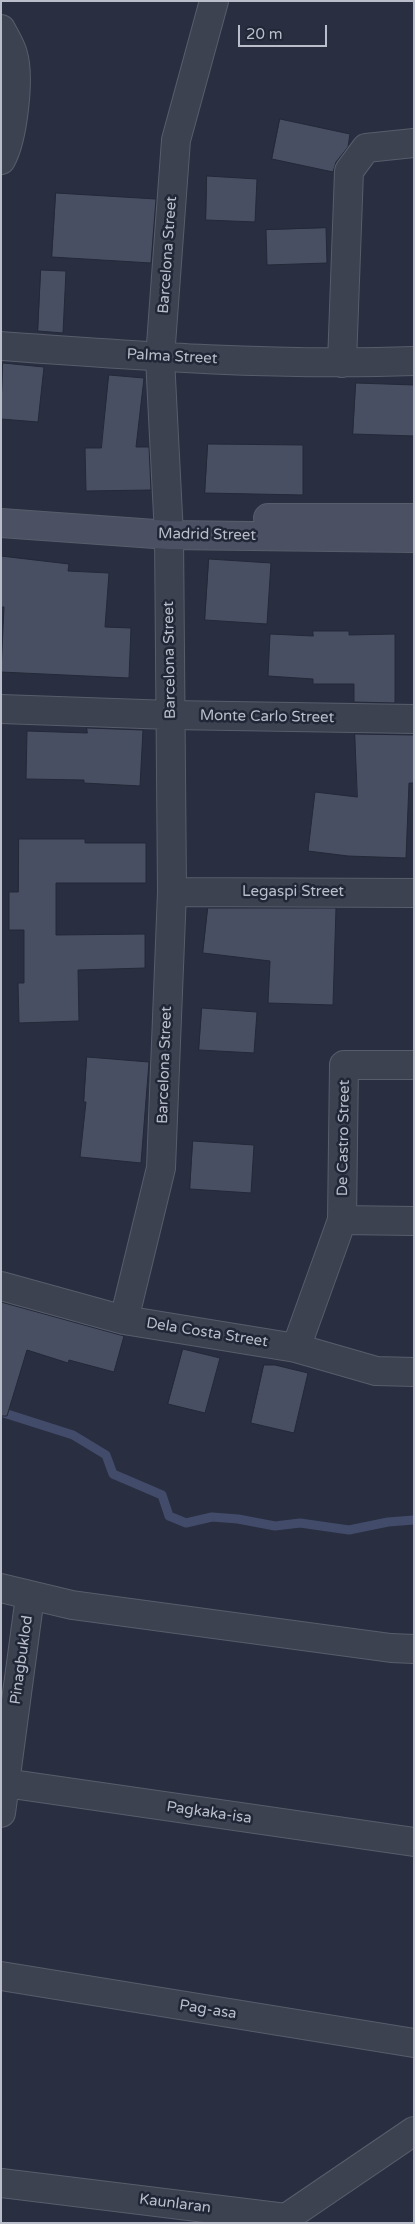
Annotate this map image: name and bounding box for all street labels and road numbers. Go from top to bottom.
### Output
street label: Barcelona Street [155,196,181,314]
street label: Palma Street [126,346,218,368]
street label: Madrid Street [158,525,256,545]
street label: Barcelona Street [160,601,180,719]
street label: Monte Carlo Street [200,707,334,727]
street label: Legaspi Street [242,883,344,901]
street label: Barcelona Street [154,1006,176,1124]
street label: De Castro Street [334,1080,354,1196]
street label: Dela Costa Street [145,1314,269,1352]
street label: Pinagbuklod [7,1614,37,1706]
street label: Pagkaka-isa [165,1798,253,1828]
street label: Pag-asa [178,1997,238,2023]
street label: Kaunlaran [138,2191,212,2217]

